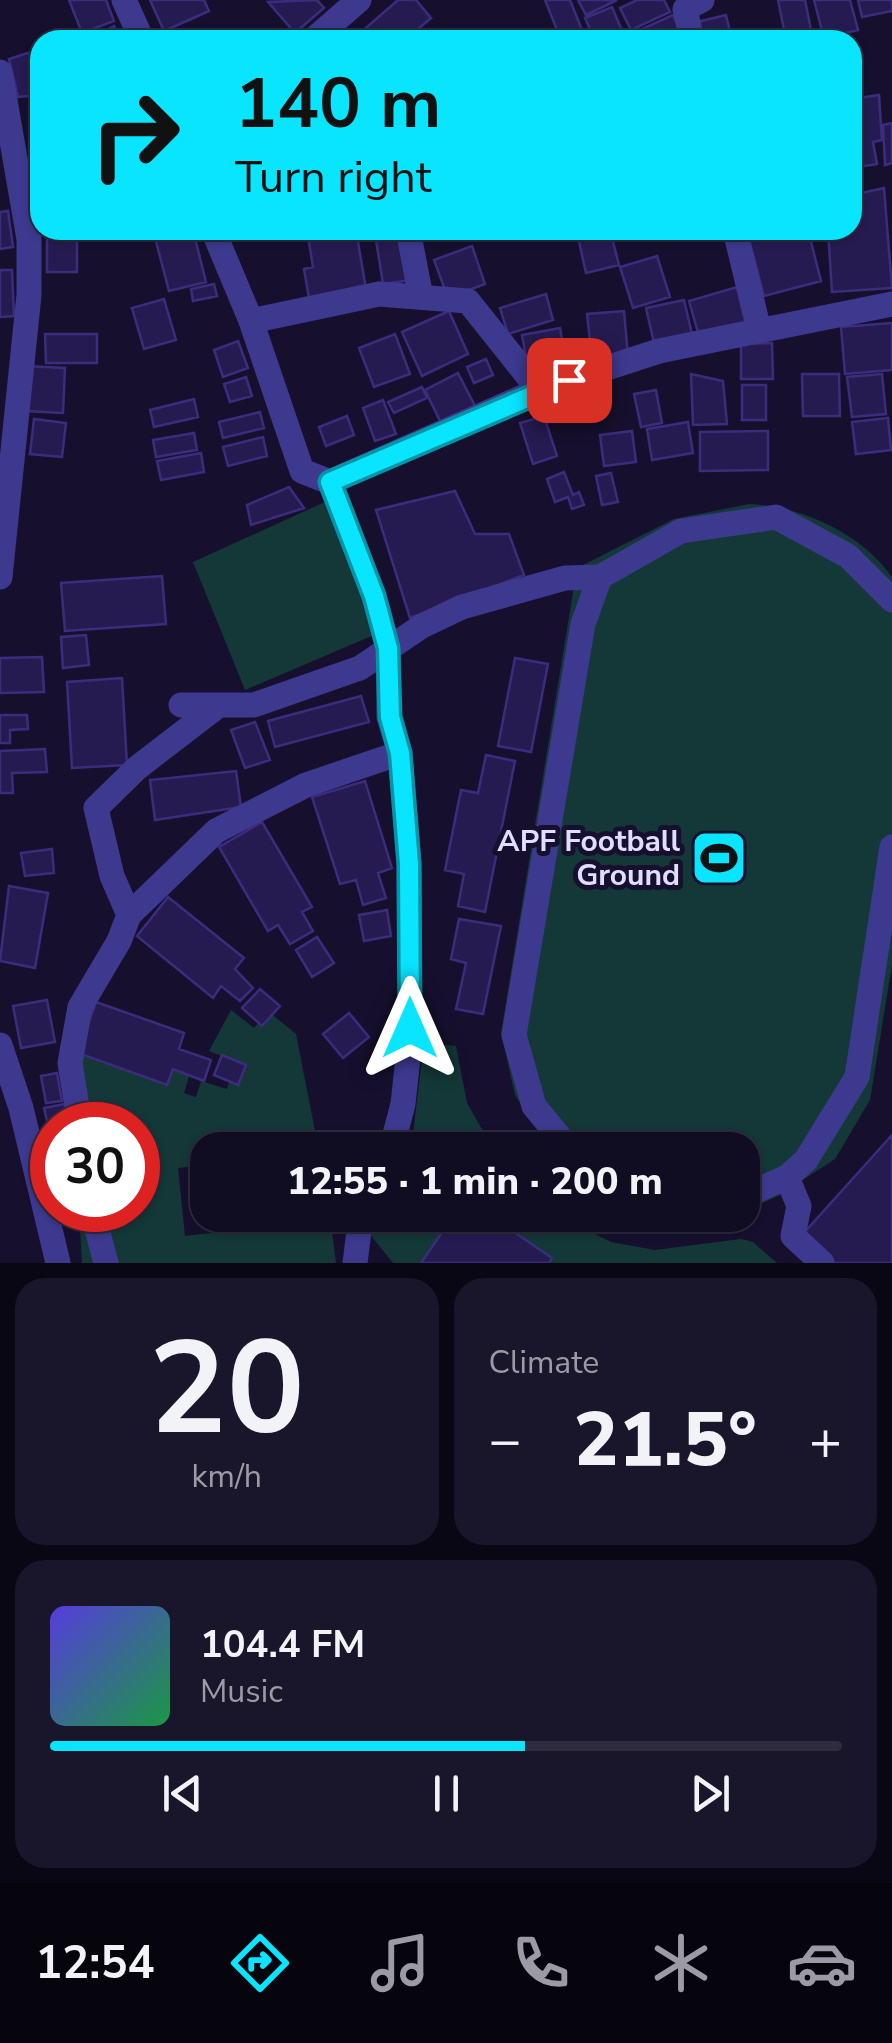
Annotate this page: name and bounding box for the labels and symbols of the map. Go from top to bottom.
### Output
pin [527,338,612,423]
place label: APF Football Ground [497,821,680,896]
sports icon: APF Football Ground [689,828,749,888]
position arrow [358,976,462,1080]
speed limit sign: 30 [30,1102,160,1232]

